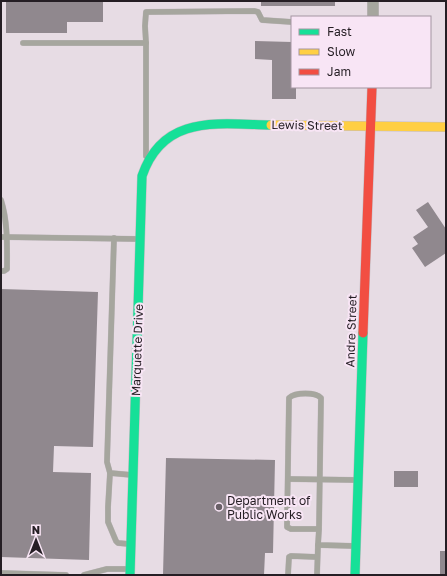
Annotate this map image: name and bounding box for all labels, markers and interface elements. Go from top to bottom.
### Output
legend [291,16,431,88]
text: Fast [327,24,352,39]
text: Slow [327,44,355,59]
text: Jam [327,64,351,79]
street label: Lewis Street [271,117,343,133]
street label: Andre Street [342,294,360,368]
street label: Marquette Drive [128,304,146,396]
place label: Department of Public Works [227,493,311,522]
marker: Department of Public Works [214,502,224,512]
north arrow [16,520,56,560]
text: N [32,523,40,536]

